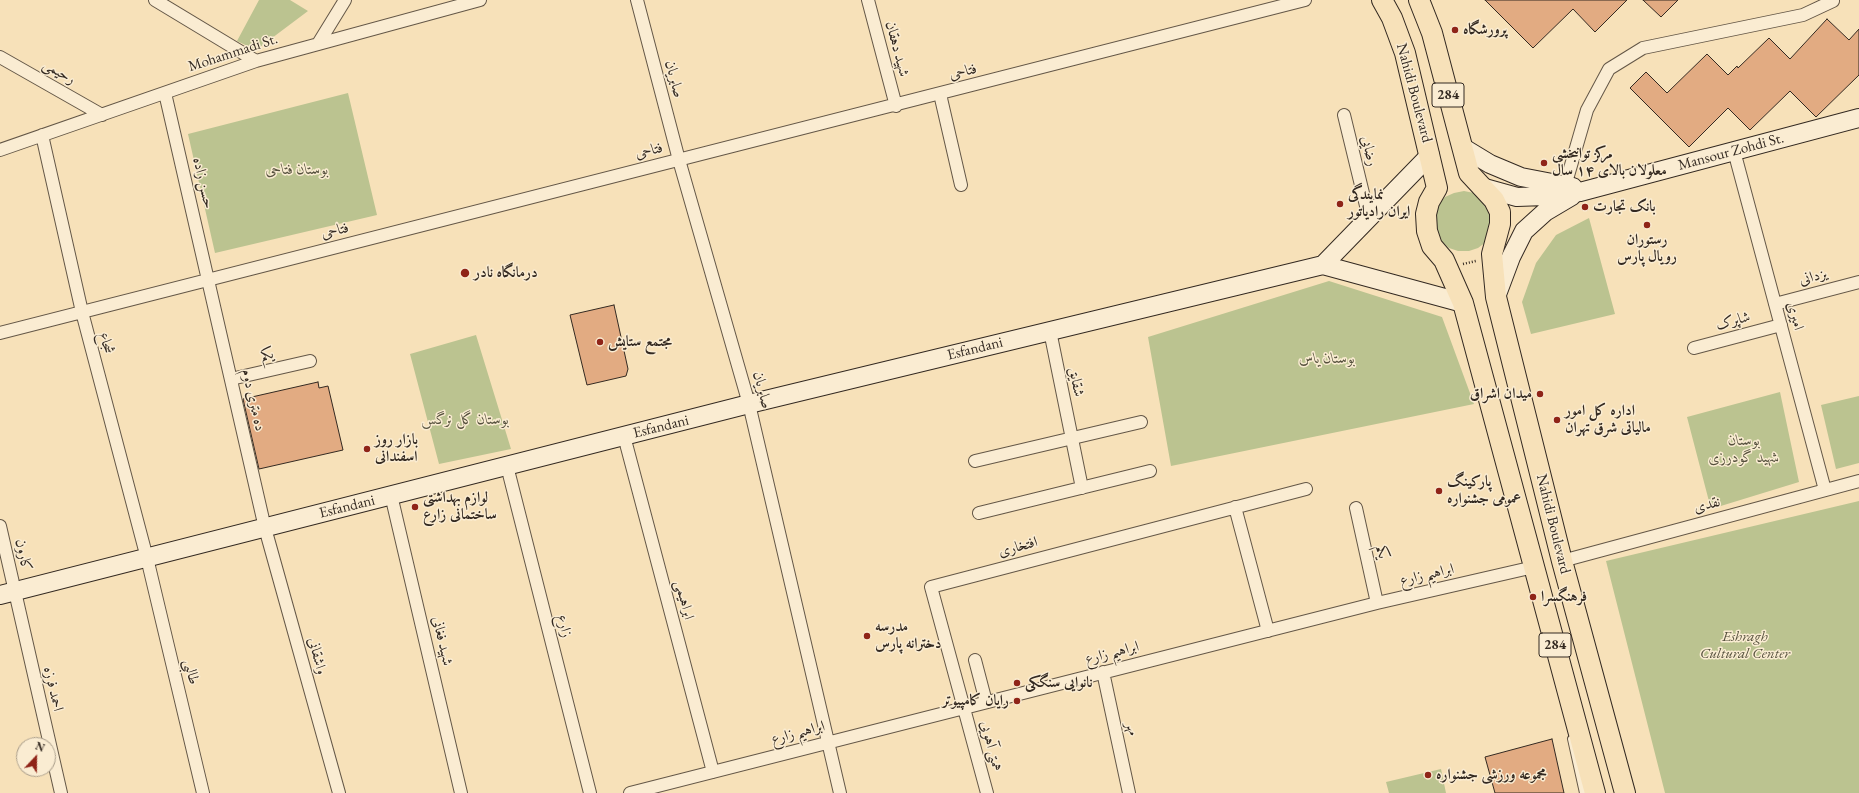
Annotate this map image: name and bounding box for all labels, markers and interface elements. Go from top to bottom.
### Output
street label: شهید دهقان [881,19,913,79]
place label: پرورشگاه [1463,21,1507,39]
marker: پرورشگاه [1450,25,1460,35]
street label: Mohammadi St. [186,30,280,76]
street label: Nahidi Boulevard [1392,41,1436,145]
street label: رحیمی [39,55,79,89]
street label: صابریان [660,58,688,100]
street label: فتاحی [947,60,979,84]
road number: 284 [1432,83,1464,107]
street label: Mansour Zohdi St. [1676,129,1786,175]
street label: رضایی [1357,134,1381,168]
street label: فتاحی [633,139,665,163]
place label: مرکز توانبخشی معلولان بالای ۱۴ سال [1552,145,1667,180]
street label: حسن زاده [188,156,218,210]
marker: مرکز توانبخشی معلولان بالای ۱۴ سال [1539,158,1549,168]
park label: بوستان فتاحی [265,161,329,179]
place label: نمایندگی ایران رادیاتور [1348,186,1410,221]
place label: بانک تجارت [1593,198,1656,216]
marker: نمایندگی ایران رادیاتور [1335,199,1345,209]
marker: بانک تجارت [1580,202,1590,212]
street label: فتاحی [319,219,351,243]
marker: رستوران رویال پارس [1642,220,1652,230]
place label: رستوران رویال پارس [1617,231,1677,266]
place label: درمانگاه نادر [474,264,538,282]
street label: یزدانی [1797,265,1829,289]
marker: درمانگاه نادر [459,267,471,279]
street label: امیری [1783,300,1807,332]
street label: شاپرک [1714,308,1752,334]
street label: شجاع [94,330,118,356]
place label: مجتمع ستایش [608,333,672,351]
street label: Esfandani [945,333,1005,365]
marker: مجتمع ستایش [595,337,605,347]
street label: یکم [259,345,275,365]
park label: بوستان یاس [1299,350,1355,368]
street label: شقایق [1064,366,1088,398]
street label: ده متری دوم [237,367,269,433]
street label: صابریان [748,369,776,411]
place label: میدان اشراق [1470,385,1532,403]
marker: میدان اشراق [1535,389,1545,399]
place label: اداره کل امور مالیاتی شرق تهران [1565,402,1651,437]
park label: بوستان گل نرگس [421,411,509,429]
street label: Esfandani [631,411,691,443]
marker: اداره کل امور مالیاتی شرق تهران [1552,415,1562,425]
place label: بازار روز اسفندانی [375,431,418,466]
park label: بوستان شهید گودرزی [1708,432,1780,467]
marker: بازار روز اسفندانی [362,444,372,454]
street label: Nahidi Boulevard [1532,472,1574,576]
place label: پارکینگ عمومی جشنواره [1447,473,1521,508]
marker: پارکینگ عمومی جشنواره [1434,486,1444,496]
place label: لوازم بهداشتی ساختمانی زارع [423,489,497,524]
street label: Esfandani [317,491,377,523]
street label: نقدی [1692,493,1722,517]
marker: لوازم بهداشتی ساختمانی زارع [410,502,420,512]
street label: افتخاری [996,533,1040,561]
street label: کارون [11,537,35,573]
street label: یکم [1372,544,1392,560]
street label: ابراهیم زارع [1398,560,1456,590]
street label: ابراهیمی [670,578,698,622]
place label: فرهنگسرا [1541,588,1587,606]
marker: فرهنگسرا [1528,592,1538,602]
street label: زارع [552,613,576,639]
street label: شهید فغانی [428,615,456,667]
place label: مدرسه دخترانه پارس [875,618,942,653]
park label: Eshragh Cultural Center [1700,628,1790,663]
marker: مدرسه دخترانه پارس [862,631,872,641]
road number: 284 [1539,633,1571,657]
street label: واشقانی [303,635,331,677]
street label: ابراهیم زارع [1083,638,1141,668]
street label: طالبی [179,658,203,686]
street label: احمد فرزه [39,665,67,713]
place label: نانوایی سنگکی [1025,674,1093,692]
marker: نانوایی سنگکی [1012,678,1022,688]
place label: رایان کامپیوتر [942,692,1009,710]
marker: رایان کامپیوتر [1012,696,1022,706]
street label: ابراهیم زارع [769,717,827,749]
street label: همتی آهویی [976,719,1006,773]
street label: مهر [1122,721,1142,737]
north arrow [16,737,56,777]
text: N [33,739,47,755]
place label: مجموعه ورزشی جشنواره [1436,766,1547,784]
marker: مجموعه ورزشی جشنواره [1423,770,1433,780]

